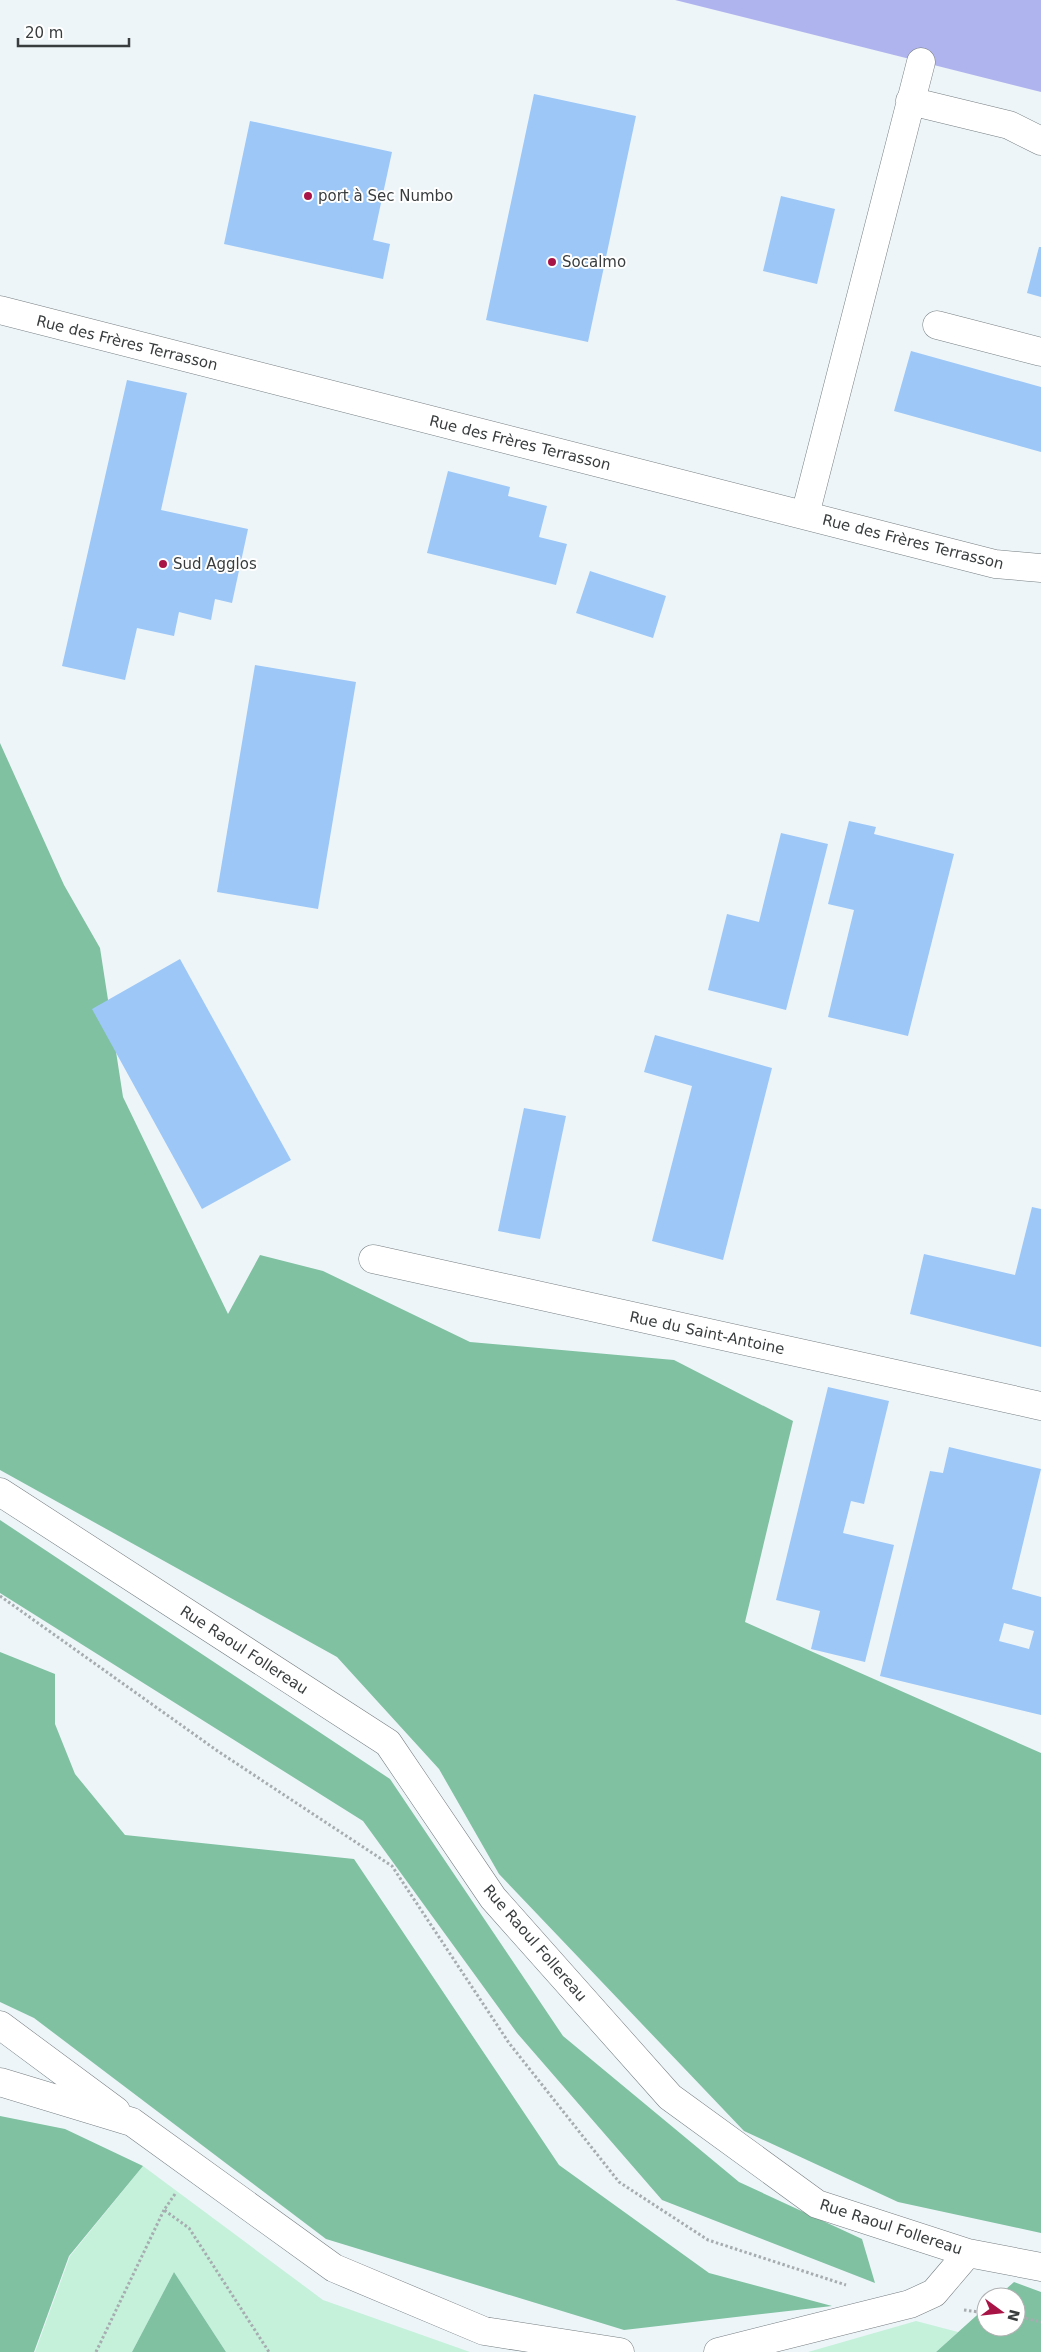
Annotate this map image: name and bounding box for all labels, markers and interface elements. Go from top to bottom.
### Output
scale bar [18,15,129,47]
text: 20 m [25,24,63,42]
place label: port à Sec Numbo [318,187,453,205]
marker: port à Sec Numbo [302,190,314,202]
place label: Socalmo [562,253,626,271]
marker: Socalmo [546,256,558,268]
street label: Rue des Frères Terrasson [34,312,220,374]
street label: Rue des Frères Terrasson [427,412,613,474]
street label: Rue des Frères Terrasson [820,511,1006,573]
place label: Sud Agglos [173,555,257,573]
marker: Sud Agglos [157,558,169,570]
street label: Rue du Saint-Antoine [628,1308,786,1358]
street label: Rue Raoul Follereau [177,1602,311,1698]
street label: Rue Raoul Follereau [479,1881,591,2005]
street label: Rue Raoul Follereau [817,2195,965,2259]
north arrow [976,2287,1026,2337]
text: N [1004,2308,1023,2323]

